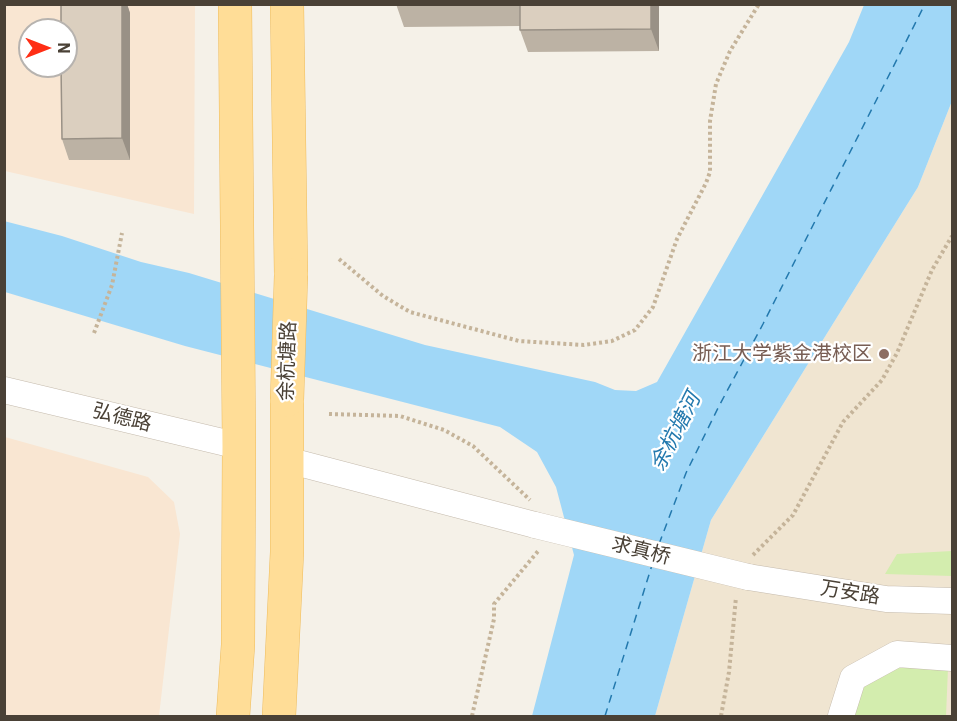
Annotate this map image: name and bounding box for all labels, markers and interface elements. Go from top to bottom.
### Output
north arrow [18,18,78,78]
text: N [54,42,74,54]
street label: 余杭塘路 [275,321,301,401]
place label: 浙江大学紫金港校区 [692,342,872,366]
marker: 浙江大学紫金港校区 [877,347,891,361]
water label: 余杭塘河 [646,389,706,475]
street label: 弘德路 [90,399,154,437]
street label: 求真桥 [609,532,673,570]
street label: 万安路 [818,576,882,610]

